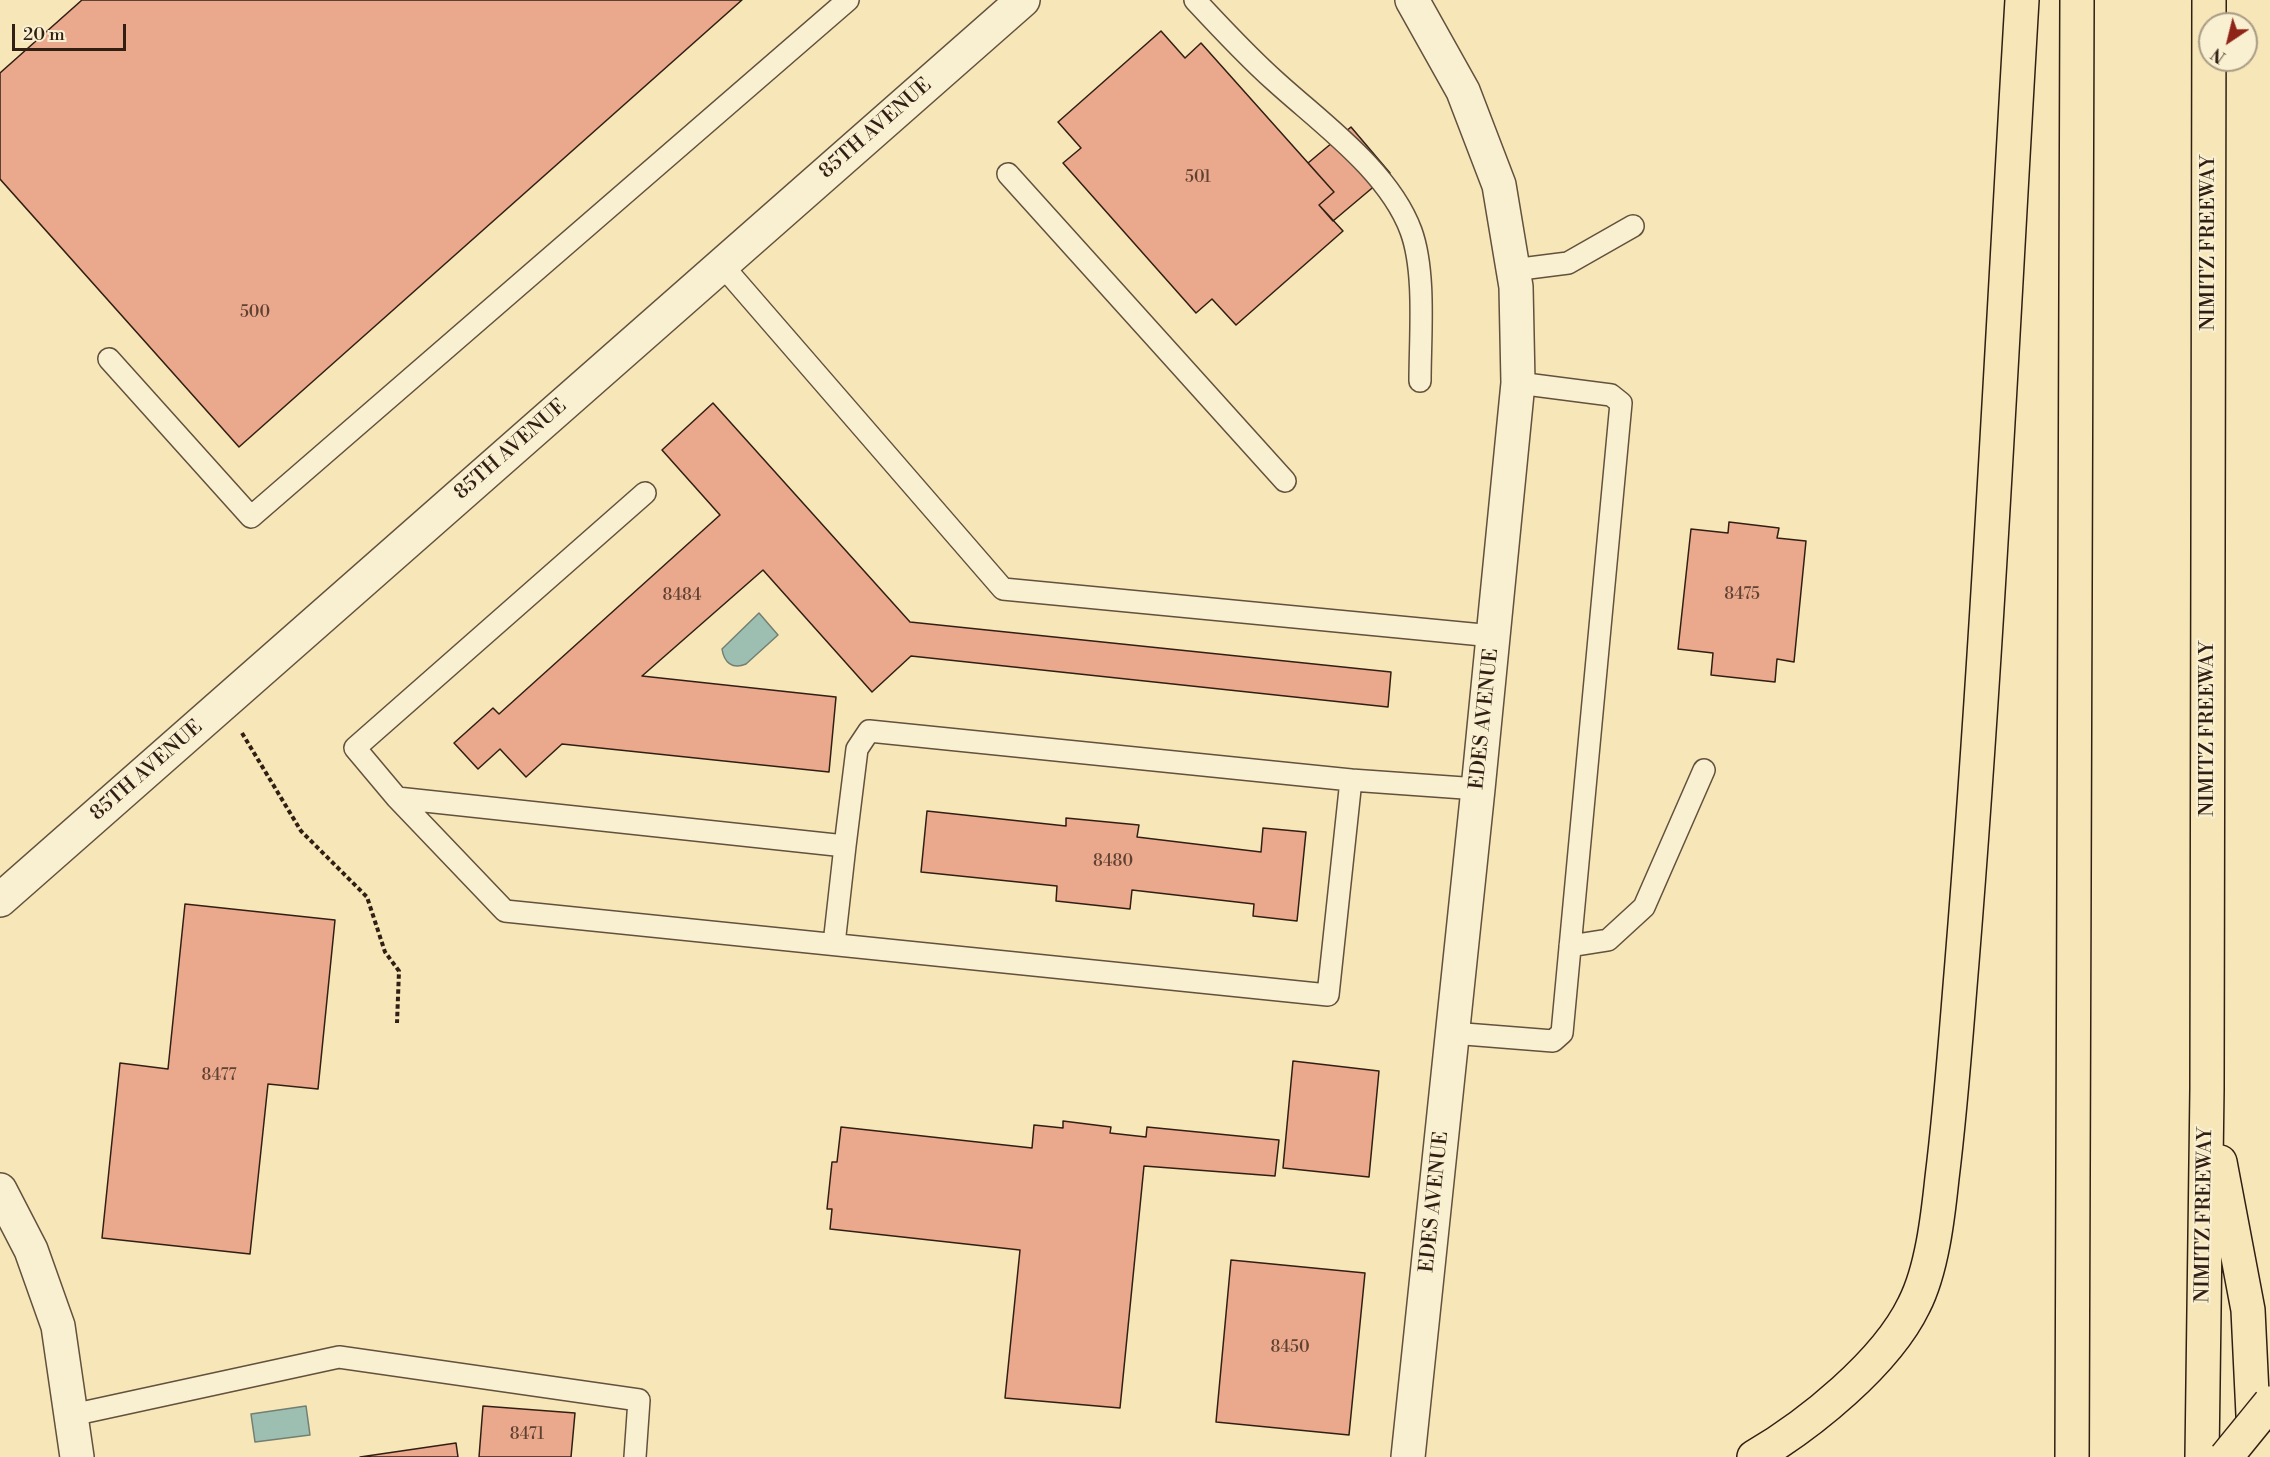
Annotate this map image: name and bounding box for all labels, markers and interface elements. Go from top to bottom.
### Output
scale bar [15,12,129,50]
north arrow [2198,12,2258,72]
text: 20 m [23,23,65,46]
text: N [2208,43,2230,67]
street label: 85TH AVENUE [815,74,937,184]
street label: NIMITZ FREEWAY [2197,155,2221,331]
house number: 501 [1185,168,1211,188]
house number: 500 [240,303,270,323]
street label: 85TH AVENUE [450,395,572,505]
house number: 8475 [1724,585,1760,605]
house number: 8484 [662,586,702,606]
street label: NIMITZ FREEWAY [2196,641,2220,817]
street label: EDES AVENUE [1466,647,1504,791]
street label: 85TH AVENUE [86,716,208,826]
house number: 8480 [1093,852,1133,872]
house number: 8477 [201,1066,237,1086]
street label: NIMITZ FREEWAY [2191,1127,2219,1303]
street label: EDES AVENUE [1416,1130,1454,1274]
house number: 8450 [1270,1338,1310,1358]
house number: 8471 [510,1425,544,1445]

